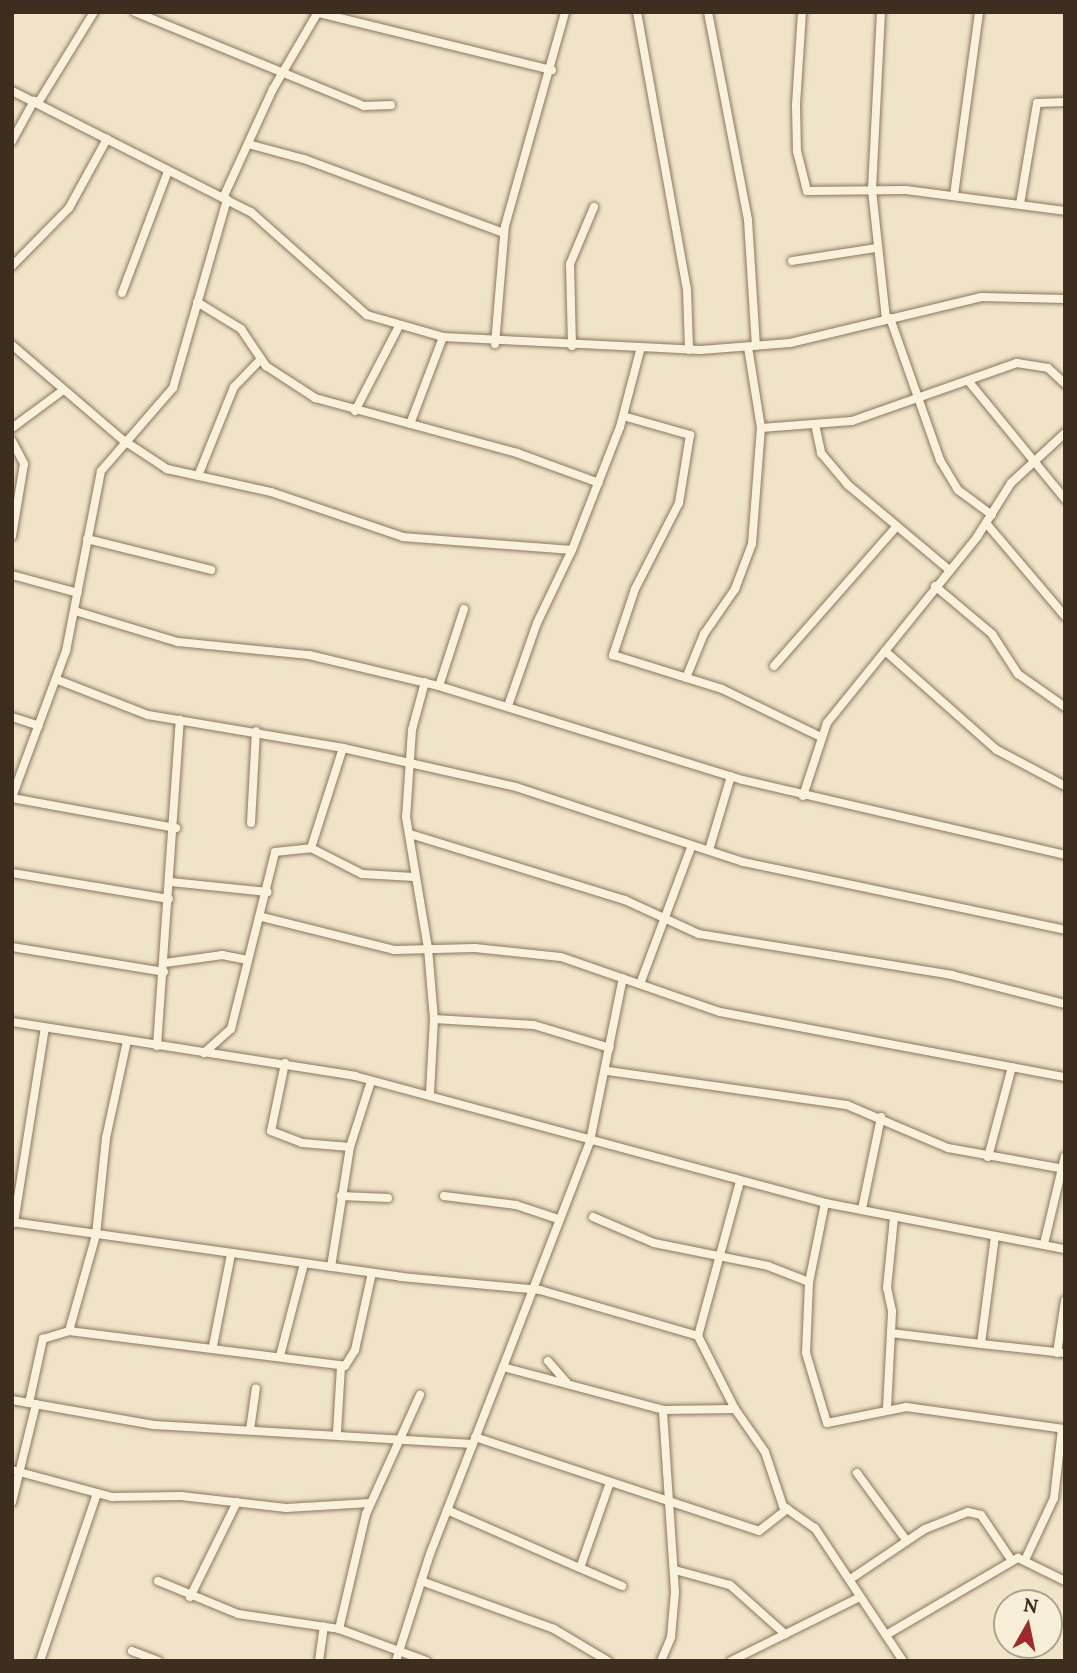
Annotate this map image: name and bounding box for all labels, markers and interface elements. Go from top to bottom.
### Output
north arrow [993,1589,1063,1659]
text: N [1022,1592,1040,1618]

